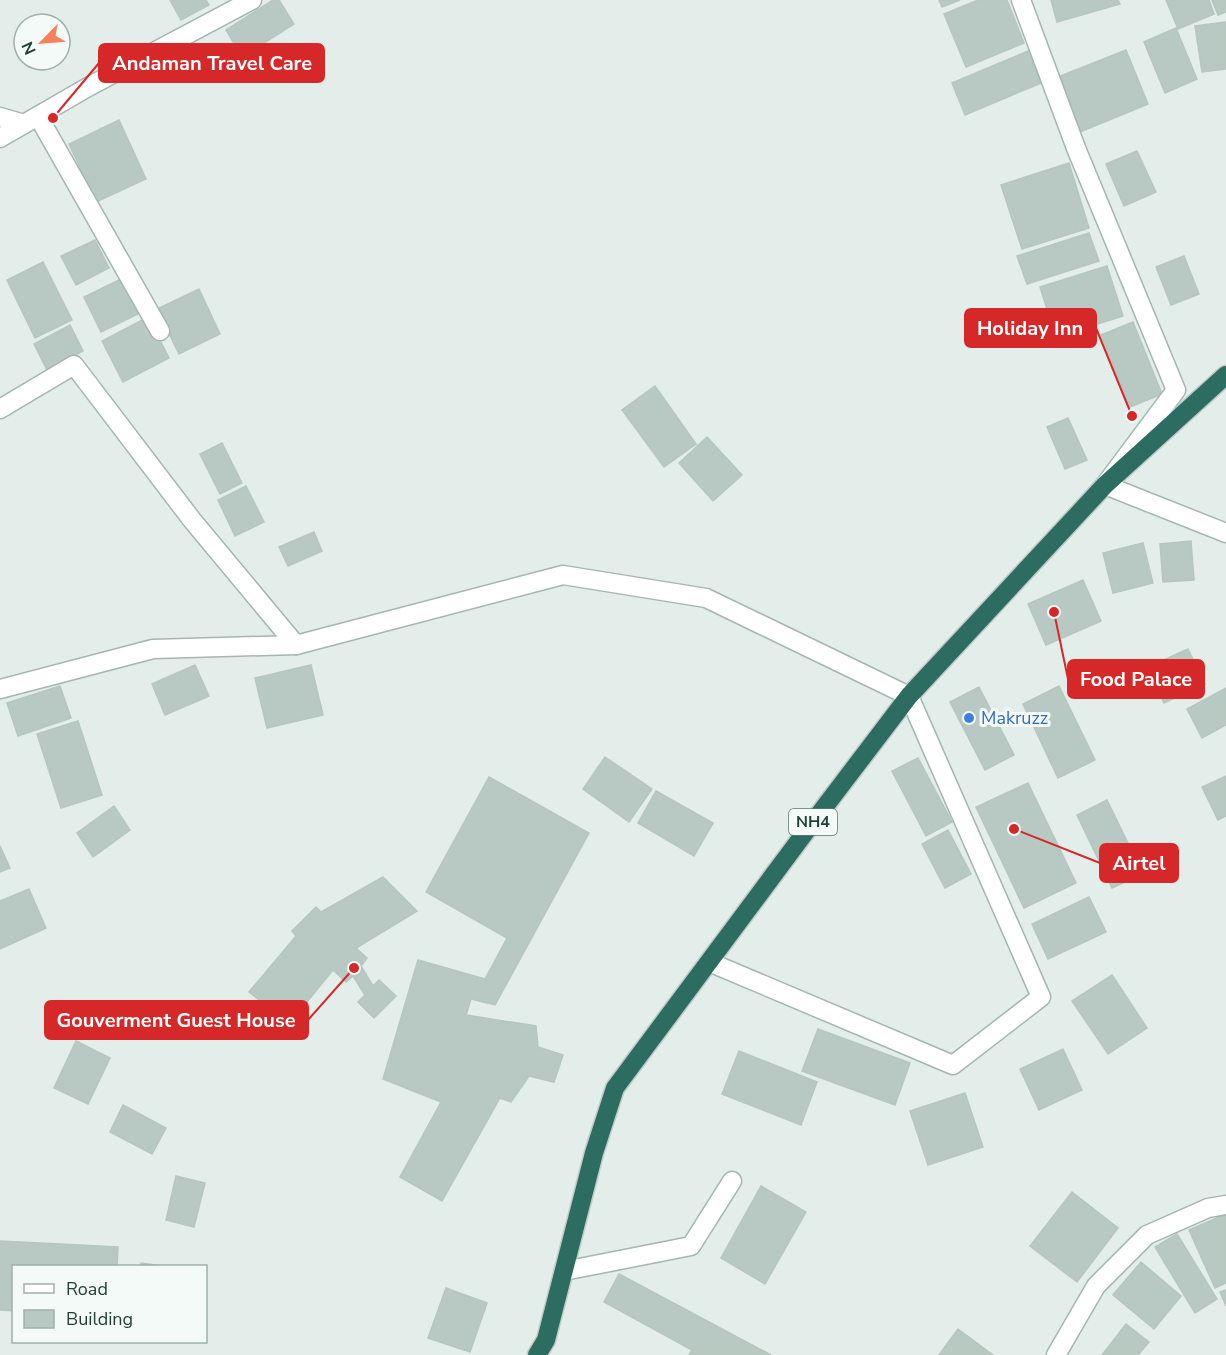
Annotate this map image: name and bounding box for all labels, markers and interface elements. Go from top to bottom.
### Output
north arrow [12,12,72,72]
text: N [17,38,42,58]
callout: Andaman Travel Care [99,44,324,82]
text: Andaman Travel Care [112,50,312,77]
callout: Holiday Inn [965,309,1096,347]
text: Holiday Inn [977,315,1083,342]
callout: Food Palace [1068,660,1204,698]
text: Food Palace [1080,666,1192,693]
place label: Makruzz [981,706,1048,730]
marker: Makruzz [962,711,976,725]
road number: NH4 [789,809,837,835]
callout: Airtel [1100,844,1178,882]
text: Airtel [1112,850,1166,877]
callout: Gouverment Guest House [45,1001,308,1039]
text: Gouverment Guest House [56,1007,296,1034]
legend [12,1265,207,1343]
text: Road [66,1277,108,1301]
text: Building [66,1307,133,1331]

